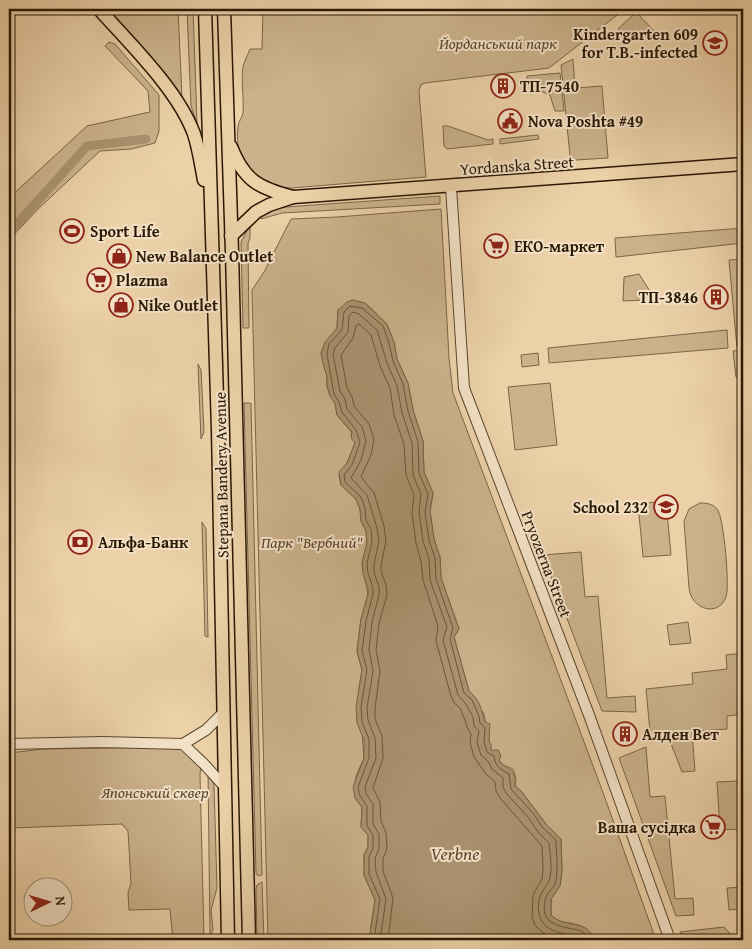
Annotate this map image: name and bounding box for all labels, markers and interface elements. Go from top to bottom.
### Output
place label: Kindergarten 609 for T.B.-infected [573,22,699,64]
school or university icon: Kindergarten 609 for T.B.-infected [702,30,728,56]
park label: Йорданський парк [439,31,557,55]
building icon: ТП-7540 [490,73,516,99]
place label: ТП-7540 [520,74,579,98]
public building icon: Nova Poshta #49 [497,108,523,134]
place label: Nova Poshta #49 [528,109,643,133]
street label: Yordanska Street [459,149,575,181]
sports icon: Sport Life [59,218,85,244]
place label: Sport Life [90,219,160,243]
supermarket icon: ЕКО-маркет [483,233,509,259]
place label: ЕКО-маркет [514,234,605,258]
shop icon: New Balance Outlet [106,243,132,269]
place label: New Balance Outlet [136,244,273,268]
supermarket icon: Plazma [86,267,112,293]
place label: Plazma [116,268,169,292]
building icon: ТП-3846 [703,284,729,310]
place label: ТП-3846 [639,285,698,309]
shop icon: Nike Outlet [108,292,134,318]
place label: Nike Outlet [138,293,218,317]
street label: Stepana Bandery Avenue [208,392,234,558]
school or university icon: School 232 [653,494,679,520]
place label: School 232 [573,495,648,519]
street label: Pryozerna Street [516,507,579,621]
bank icon: Альфа-Банк [67,529,93,555]
place label: Альфа-Банк [98,530,189,554]
park label: Парк "Вербний" [261,530,364,554]
building icon: Алден Вет [612,721,638,747]
place label: Алден Вет [642,722,719,746]
park label: Японський сквер [100,780,209,804]
supermarket icon: Ваша сусідка [700,814,726,840]
place label: Ваша сусідка [598,815,697,839]
water label: Verbne [431,840,479,867]
north arrow [22,876,72,926]
text: N [51,895,71,907]

